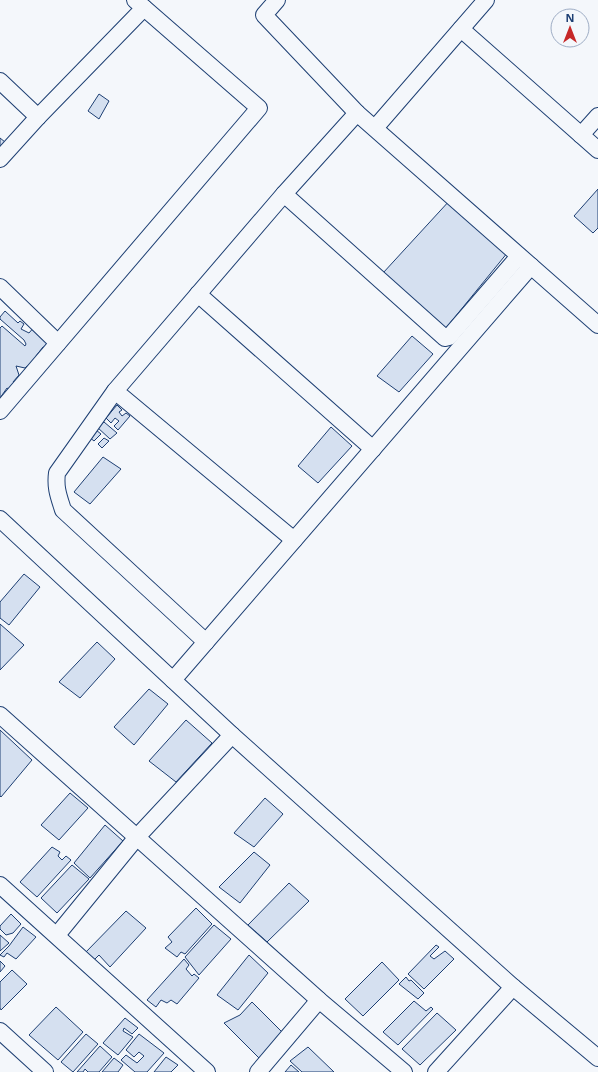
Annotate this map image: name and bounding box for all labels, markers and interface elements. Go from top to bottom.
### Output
north arrow [550,8,590,48]
text: N [566,10,574,25]

